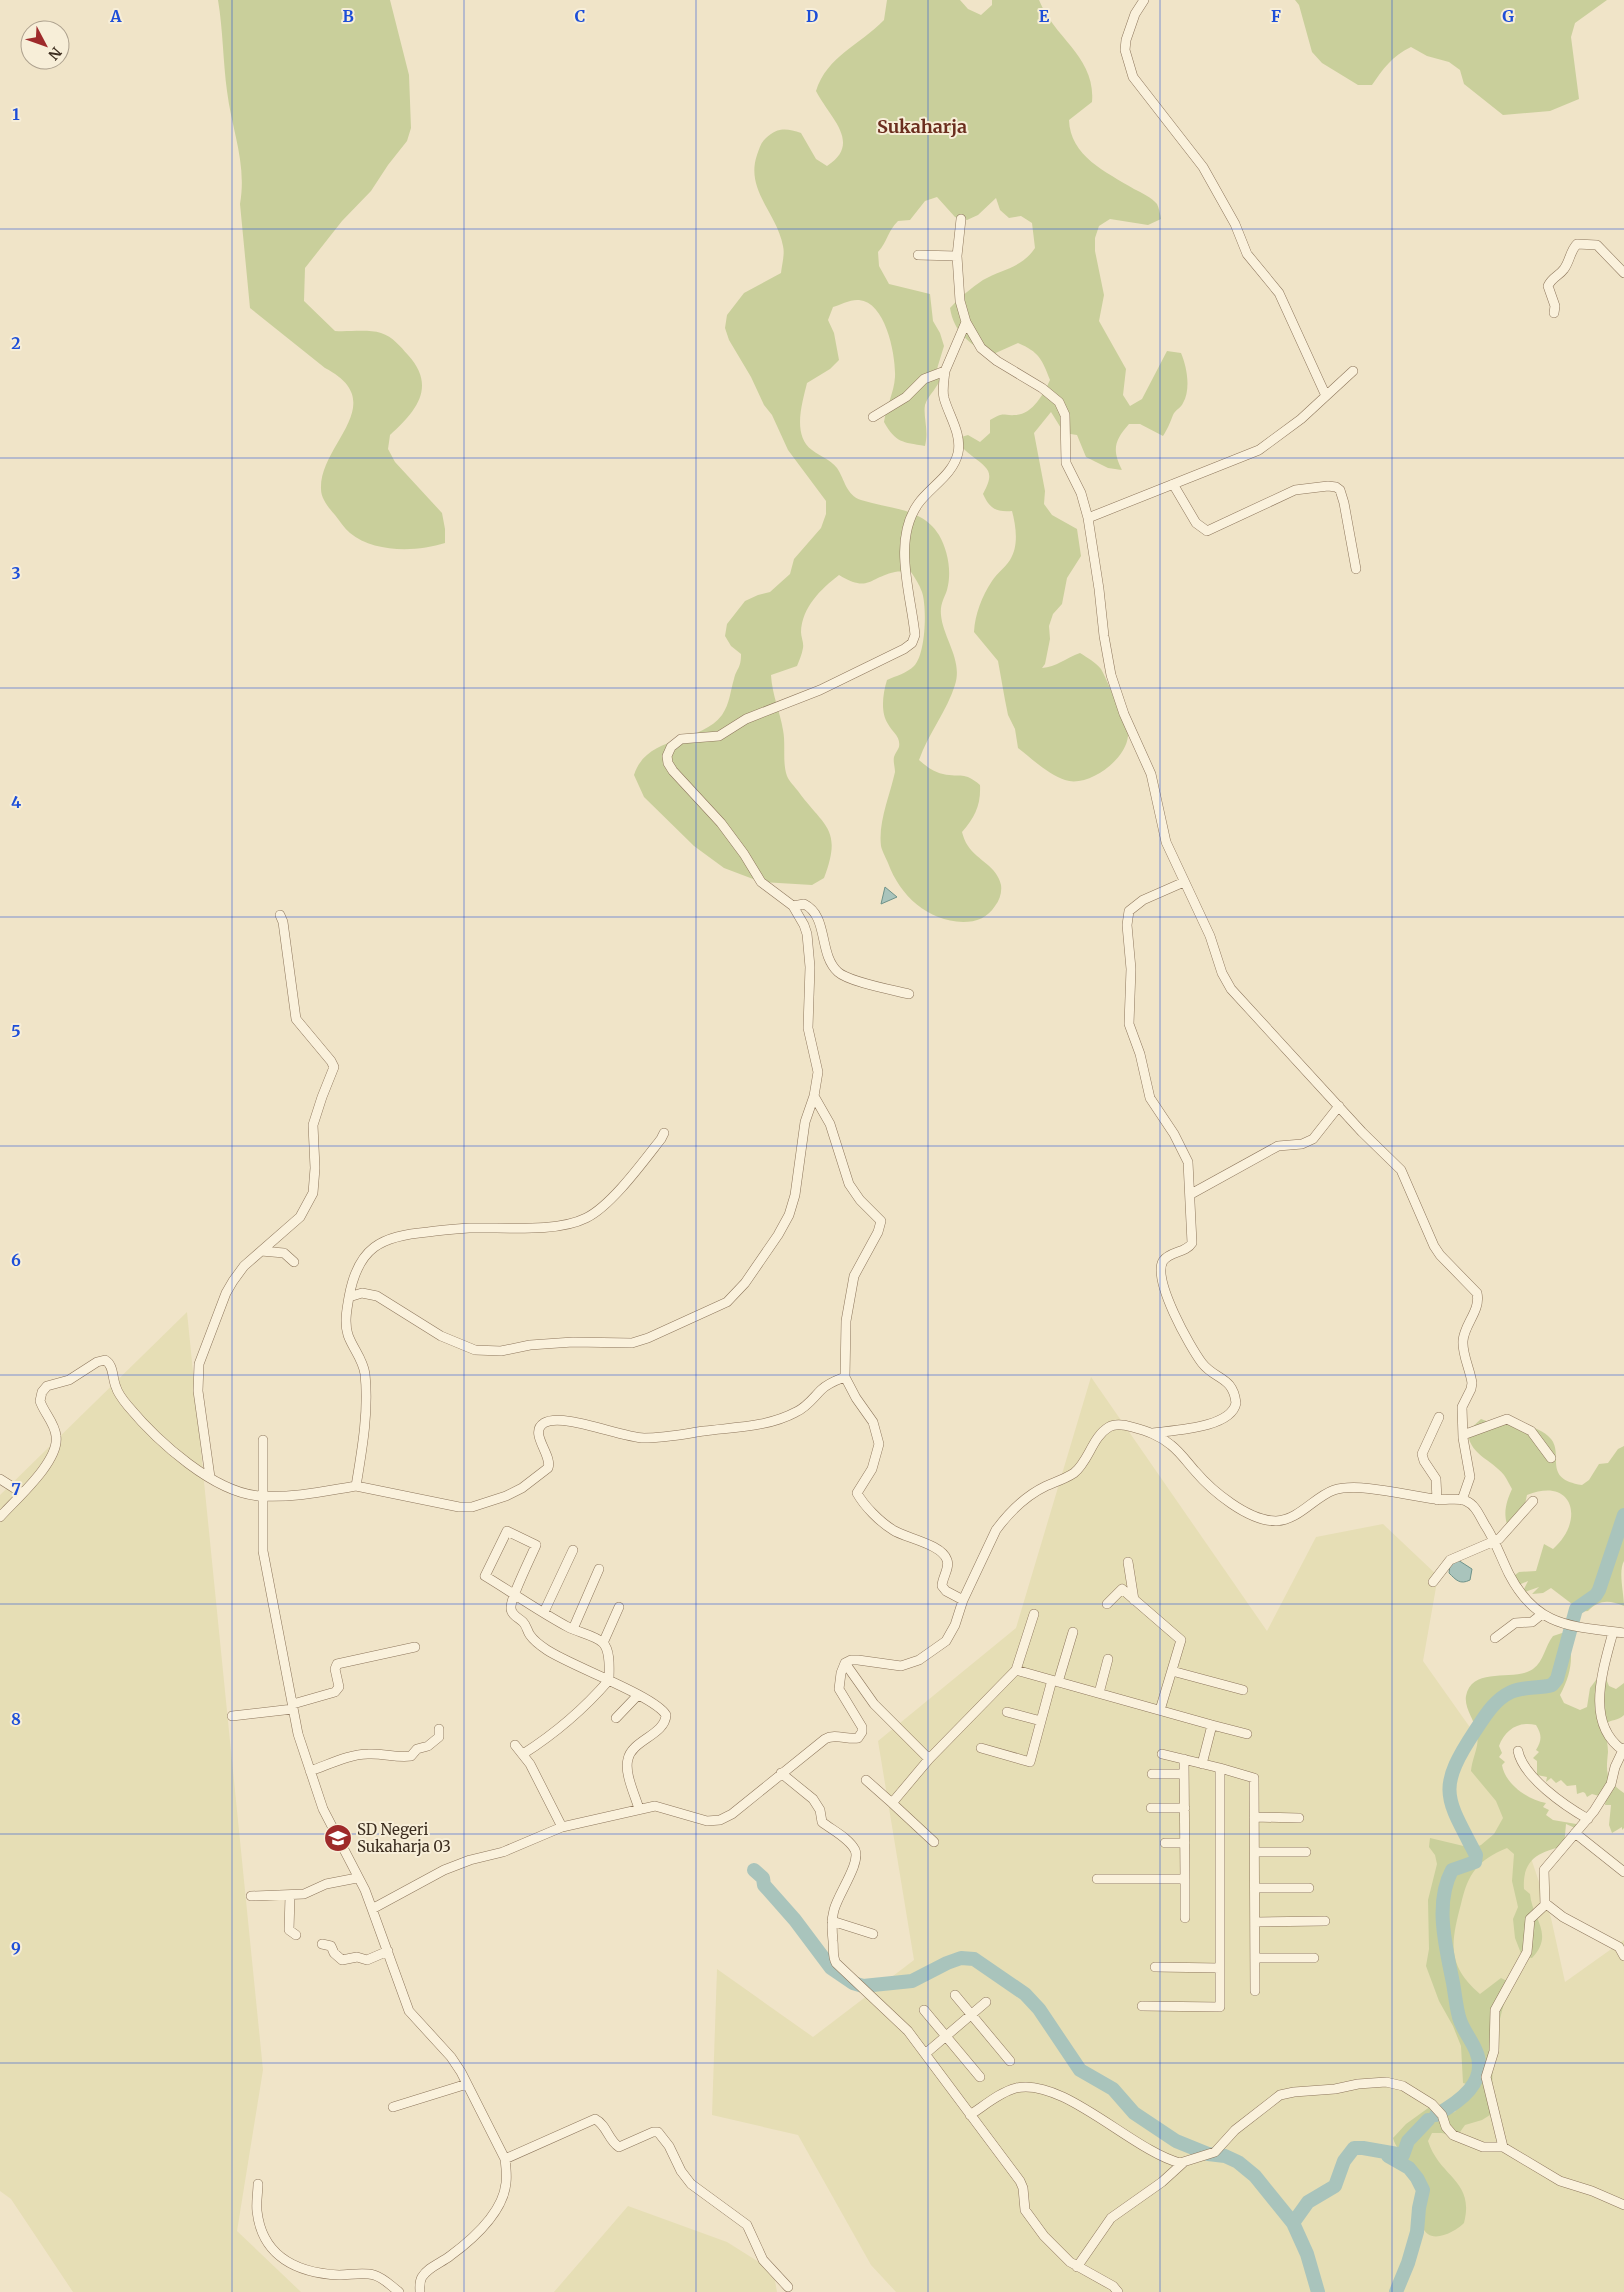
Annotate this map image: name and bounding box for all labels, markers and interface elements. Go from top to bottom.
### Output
text: A [109,6,122,26]
text: B [342,6,354,26]
text: C [575,6,585,26]
text: D [806,6,818,26]
text: E [1039,6,1050,26]
text: F [1271,6,1281,26]
text: G [1502,6,1514,26]
north arrow [20,20,70,70]
text: N [44,43,65,64]
text: 1 [12,104,20,124]
district label: Sukaharja [877,115,967,138]
text: 2 [11,333,21,353]
text: 3 [11,563,21,583]
text: 4 [11,792,21,812]
text: 5 [11,1021,21,1041]
text: 6 [11,1250,21,1270]
text: 7 [11,1479,21,1499]
text: 8 [11,1709,21,1729]
place label: SD Negeri Sukaharja 03 [357,1820,451,1856]
school or university icon: SD Negeri Sukaharja 03 [323,1823,353,1853]
text: 9 [11,1938,21,1958]

